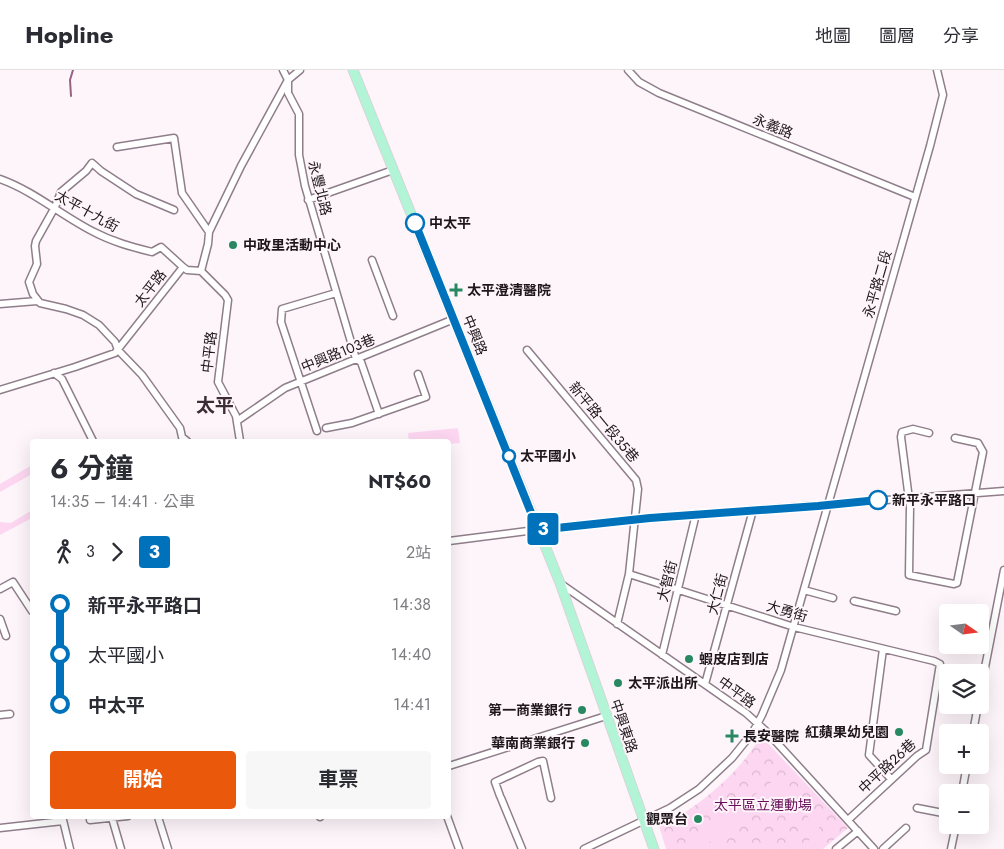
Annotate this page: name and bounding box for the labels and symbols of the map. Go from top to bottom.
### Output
street label: 永義路 [750,109,796,143]
street label: 永豐北路 [304,158,336,218]
street label: 太平十九街 [52,185,122,237]
marker: 中太平 [405,213,425,233]
place label: 中太平 [429,213,471,233]
place label: 中政里活動中心 [243,235,341,255]
marker: 中政里活動中心 [227,239,239,251]
street label: 永平路二段 [858,248,896,320]
street label: 太平路 [129,265,171,311]
place label: 太平澄清醫院 [467,280,551,300]
marker: 太平澄清醫院 [449,283,463,297]
street label: 中興路 [458,312,492,358]
street label: 中興路103巷 [298,329,378,377]
street label: 中平路 [197,330,221,374]
street label: 新平路一段35巷 [564,377,644,467]
district label: 太平 [196,392,234,419]
place label: 太平國小 [520,446,576,466]
marker: 太平國小 [502,449,516,463]
marker: 新平永平路口 [868,490,888,510]
place label: 新平永平路口 [892,490,976,510]
line badge: 3 [527,513,559,545]
street label: 大智街 [652,558,682,604]
street label: 大仁街 [702,571,732,617]
street label: 大勇街 [764,596,810,626]
north arrow [939,604,989,654]
place label: 蝦皮店到店 [699,649,769,669]
marker: 蝦皮店到店 [683,653,695,665]
street label: 中平路 [714,672,760,712]
place label: 太平派出所 [628,673,698,693]
marker: 太平派出所 [612,677,624,689]
street label: 中興東路 [605,696,643,756]
place label: 第一商業銀行 [488,700,572,720]
marker: 第一商業銀行 [576,704,588,716]
place label: 紅蘋果幼兒園 [805,722,889,742]
place label: 長安醫院 [743,726,799,746]
marker: 紅蘋果幼兒園 [893,726,905,738]
marker: 長安醫院 [725,729,739,743]
place label: 華南商業銀行 [491,733,575,753]
street label: 中平路26巷 [854,734,920,798]
marker: 華南商業銀行 [579,737,591,749]
park label: 太平區立運動場 [714,795,812,815]
place label: 觀眾台 [646,809,688,829]
marker: 觀眾台 [692,813,704,825]

